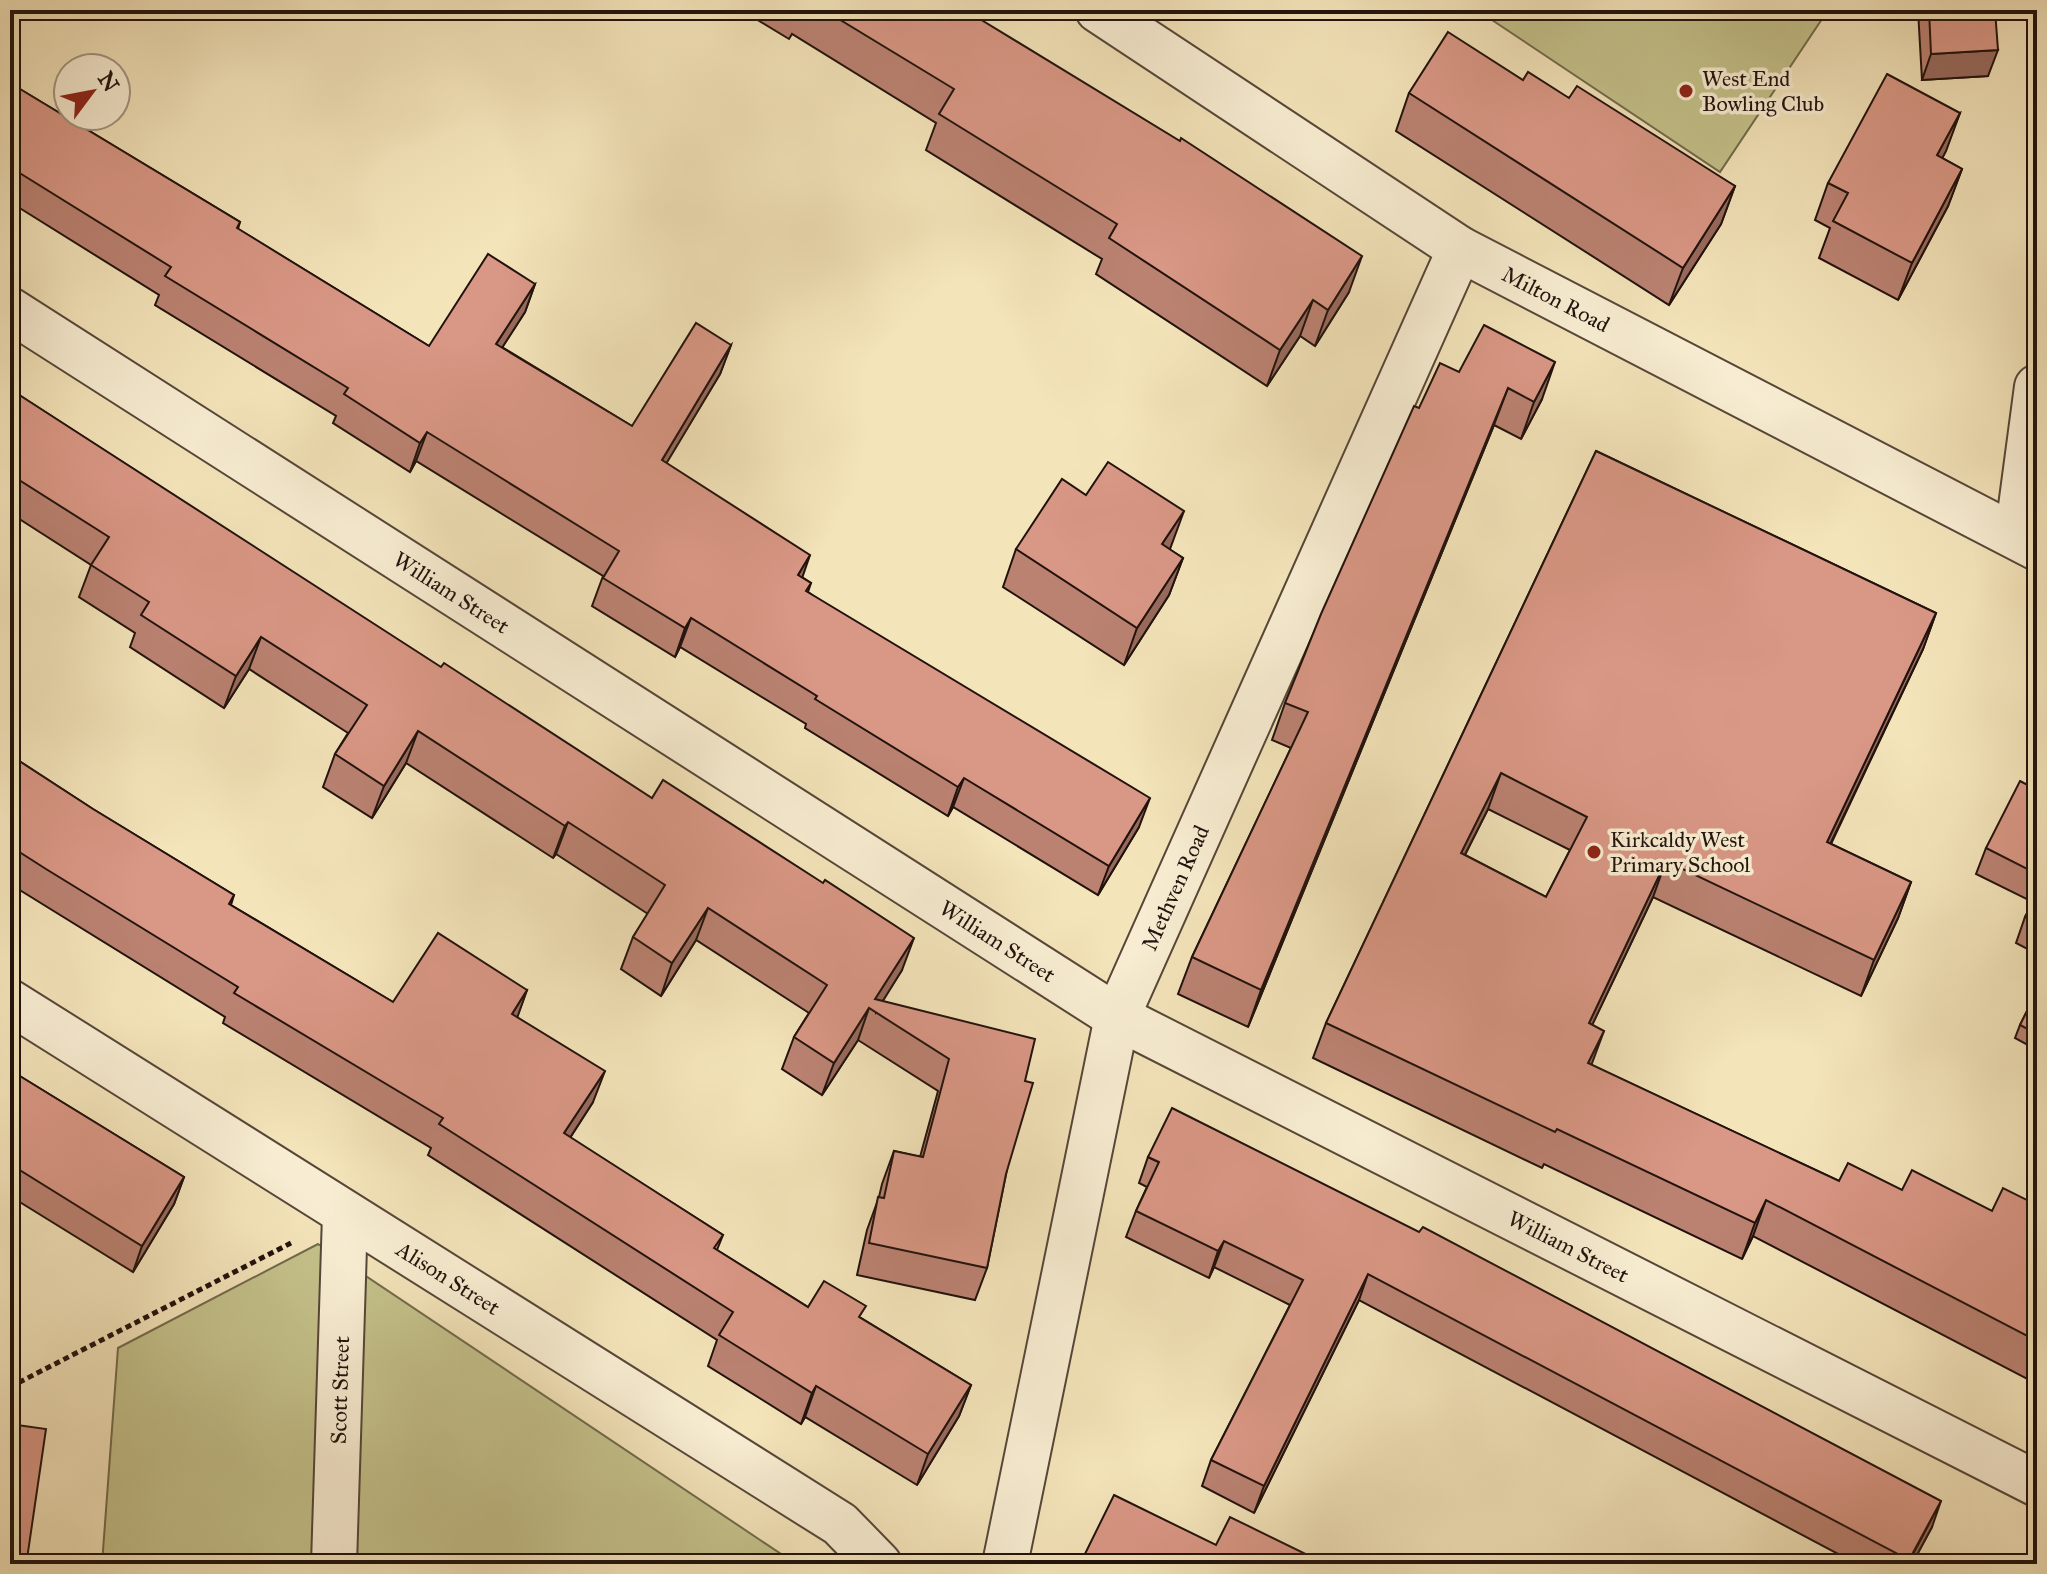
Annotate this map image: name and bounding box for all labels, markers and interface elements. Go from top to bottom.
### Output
north arrow [52,52,132,132]
place label: West End Bowling Club [1702,65,1824,117]
text: N [92,67,125,97]
marker: West End Bowling Club [1677,82,1695,100]
street label: Milton Road [1498,260,1614,338]
street label: William Street [388,546,514,640]
street label: Methven Road [1135,821,1215,955]
place label: Kirkcaldy West Primary School [1610,826,1750,878]
marker: Kirkcaldy West Primary School [1585,843,1603,861]
street label: William Street [935,894,1061,988]
street label: William Street [1503,1205,1634,1289]
street label: Alison Street [390,1235,505,1321]
street label: Scott Street [325,1335,355,1445]

